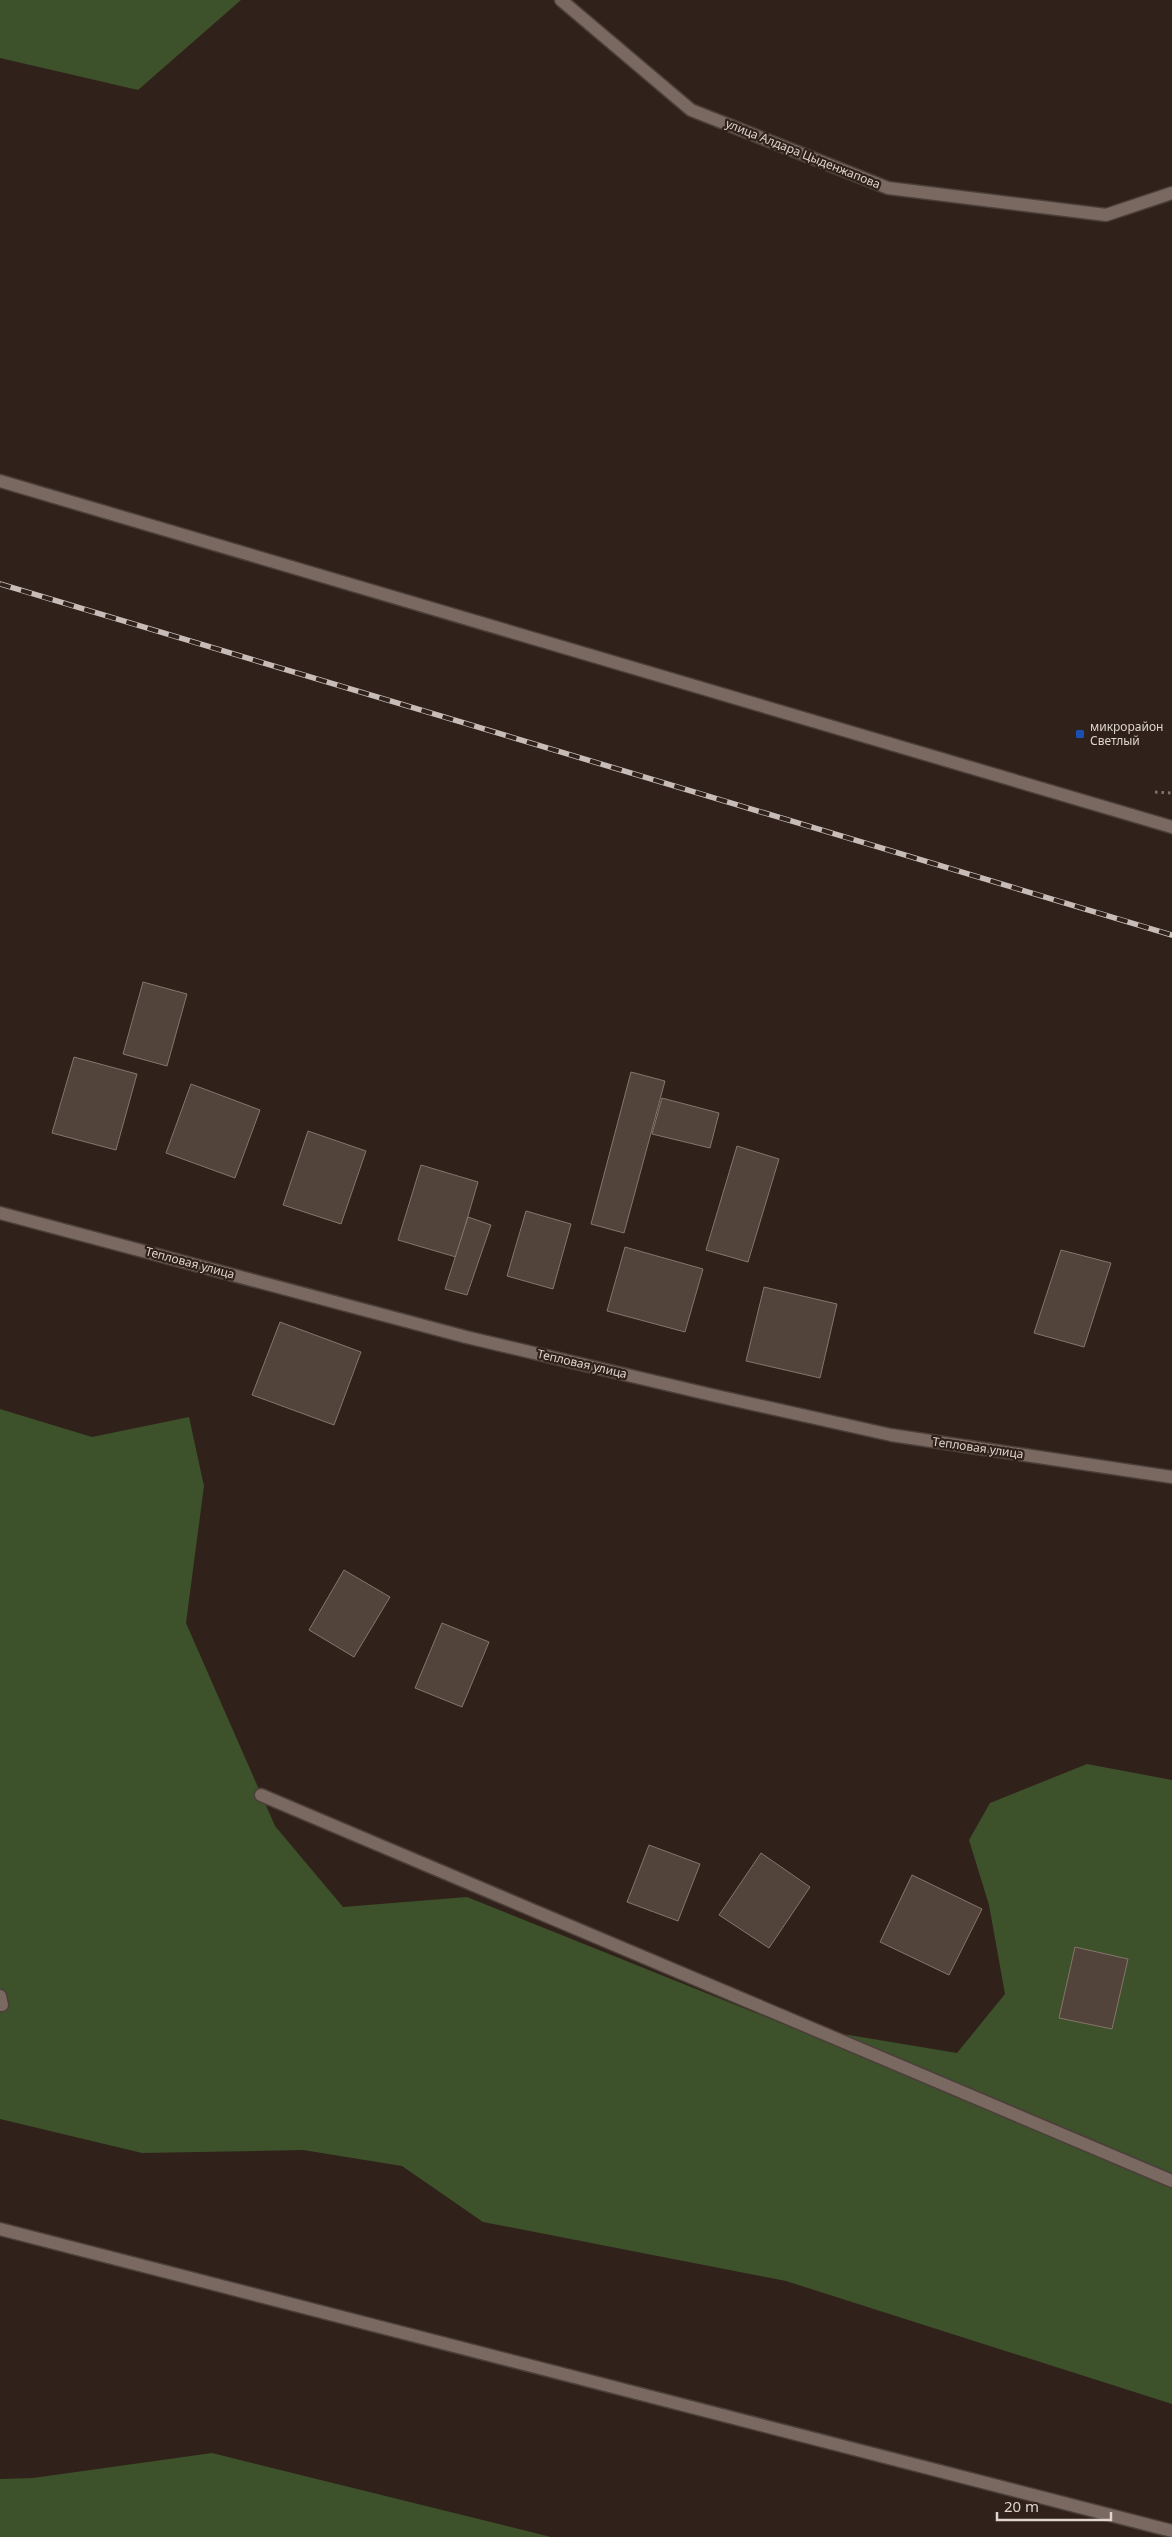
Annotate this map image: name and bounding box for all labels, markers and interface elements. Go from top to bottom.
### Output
street label: улица Алдара Цыденжапова [723,115,883,192]
place label: микрорайон Светлый [1090,718,1163,749]
marker: микрорайон Светлый [1074,728,1086,740]
street label: Тепловая улица [144,1242,237,1283]
street label: Тепловая улица [535,1345,629,1382]
street label: Тепловая улица [931,1433,1025,1462]
scale bar [997,2490,1111,2522]
text: 20 m [1004,2496,1039,2516]

